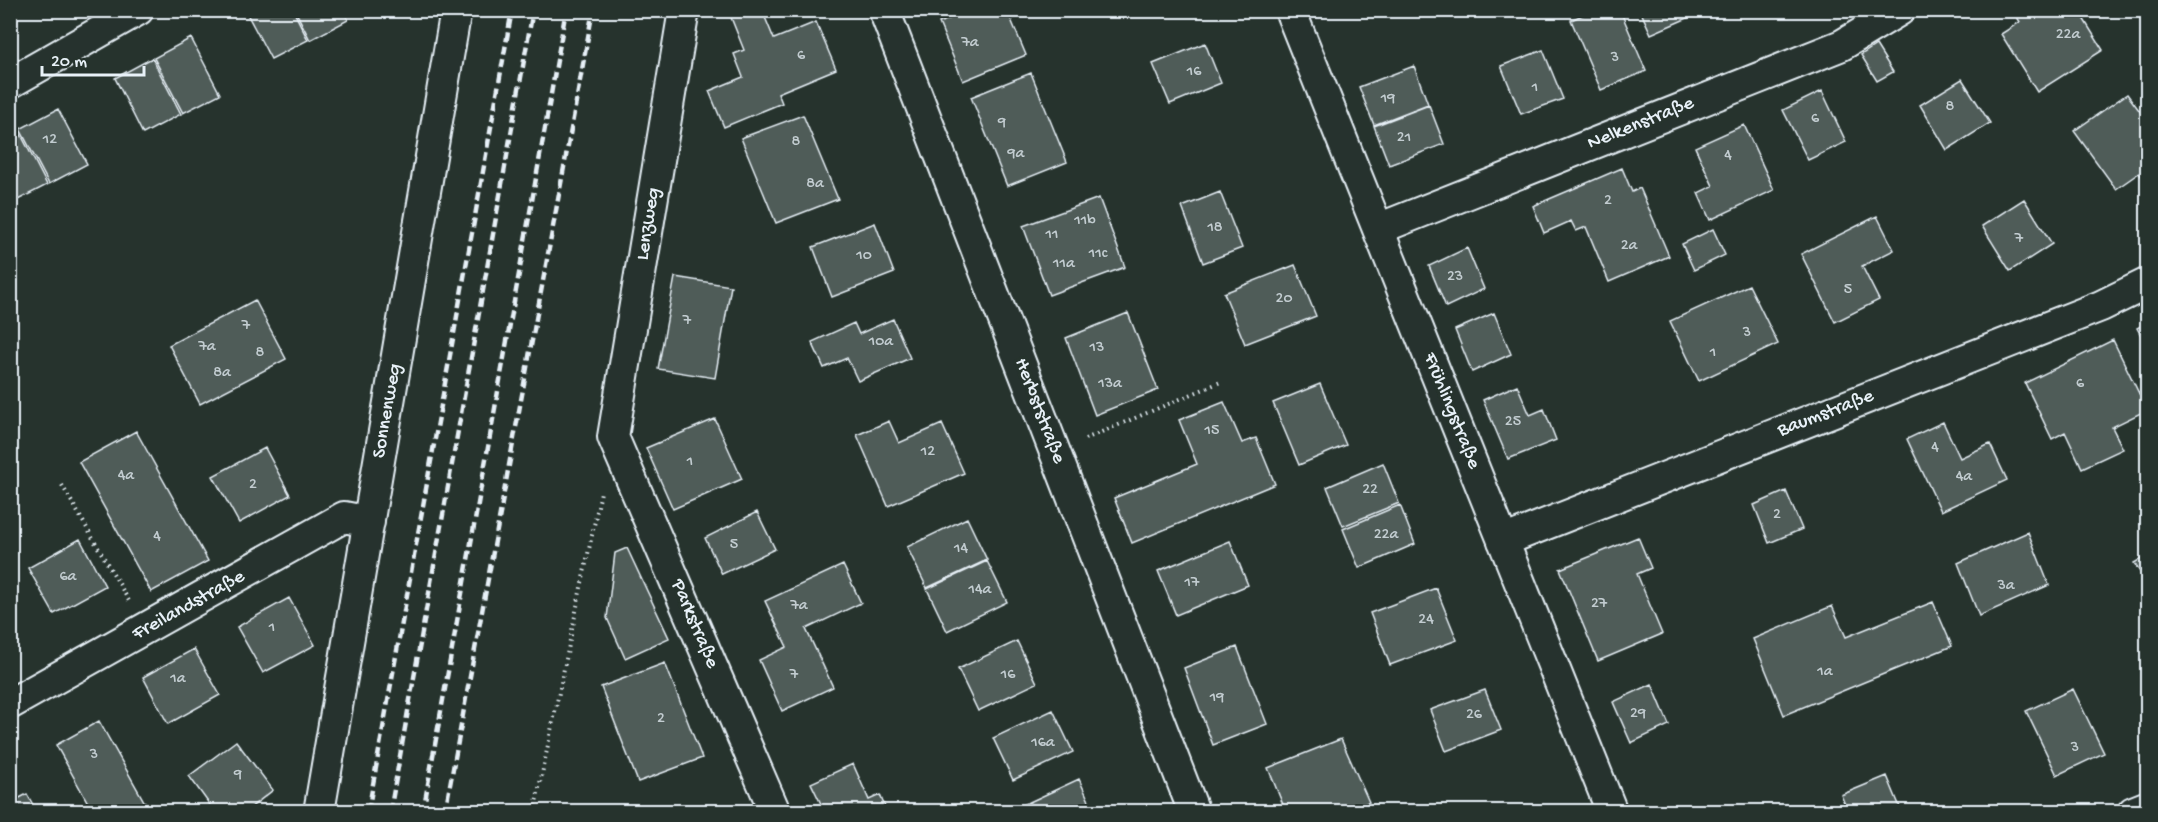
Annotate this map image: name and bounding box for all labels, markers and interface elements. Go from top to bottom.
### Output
house number: 22a [2056,26,2081,45]
house number: 7a [960,34,980,53]
scale bar [42,39,144,77]
house number: 6 [797,47,806,66]
house number: 3 [1610,49,1619,68]
text: 20 m [51,52,87,73]
house number: 16 [1186,63,1202,82]
house number: 1 [1531,79,1538,98]
house number: 19 [1380,90,1395,109]
street label: Nelkenstraße [1584,92,1698,156]
house number: 8 [1946,98,1955,117]
house number: 6 [1811,110,1820,129]
house number: 9 [997,114,1006,133]
house number: 21 [1397,129,1411,148]
house number: 12 [42,131,57,150]
house number: 8 [792,133,801,152]
house number: 9a [1007,145,1026,164]
house number: 4 [1724,147,1732,166]
house number: 8a [806,175,825,194]
street label: Lenzweg [632,186,666,262]
house number: 2 [1604,192,1612,211]
house number: 11b [1073,212,1096,231]
house number: 18 [1206,219,1223,238]
house number: 11 [1045,226,1058,245]
house number: 7 [2014,230,2024,249]
house number: 2a [1621,237,1638,256]
house number: 11c [1088,245,1108,264]
house number: 10 [855,247,872,266]
house number: 11a [1052,255,1076,274]
house number: 23 [1447,268,1463,287]
house number: 5 [1844,281,1852,300]
house number: 20 [1276,290,1292,309]
house number: 7 [682,312,692,331]
house number: 7 [241,317,251,336]
house number: 3 [1742,324,1751,343]
house number: 10a [868,333,894,352]
house number: 7a [197,338,217,357]
house number: 13 [1089,339,1104,358]
house number: 8 [256,344,265,363]
house number: 1 [1709,344,1716,363]
street label: Frühlingstraße [1417,349,1485,473]
street label: Herbststraße [1008,355,1070,468]
street label: Sonnenweg [368,362,408,460]
house number: 8a [213,364,232,383]
house number: 13a [1097,375,1123,394]
house number: 6 [2076,375,2085,394]
street label: Baumstraße [1774,385,1878,443]
house number: 25 [1505,413,1521,432]
house number: 15 [1204,422,1219,441]
house number: 4 [1931,439,1939,458]
house number: 12 [920,443,935,462]
house number: 1 [686,453,693,472]
house number: 4a [118,467,135,486]
house number: 4a [1956,468,1973,487]
house number: 2 [249,476,257,495]
house number: 22 [1362,481,1378,500]
house number: 2 [1773,506,1781,525]
house number: 22a [1374,526,1399,545]
house number: 4 [153,528,161,547]
house number: 5 [730,536,738,555]
house number: 14 [953,540,968,559]
street label: Freilandstraße [128,565,250,647]
house number: 6a [60,568,78,587]
house number: 17 [1184,574,1200,593]
street label: Parkstraße [665,575,723,673]
house number: 3a [1996,577,2016,596]
house number: 14a [968,581,993,600]
house number: 27 [1591,595,1608,614]
house number: 7a [789,597,809,616]
house number: 24 [1418,611,1434,630]
house number: 1 [268,619,275,638]
house number: 1a [1816,663,1834,682]
house number: 7 [789,666,799,685]
house number: 16 [1000,666,1016,685]
house number: 1a [169,670,187,689]
house number: 19 [1209,689,1224,708]
house number: 29 [1630,705,1646,724]
house number: 26 [1466,706,1483,725]
house number: 2 [657,710,665,729]
house number: 16a [1030,734,1056,753]
house number: 3 [2070,739,2079,758]
house number: 3 [89,746,98,765]
house number: 9 [233,766,242,785]

